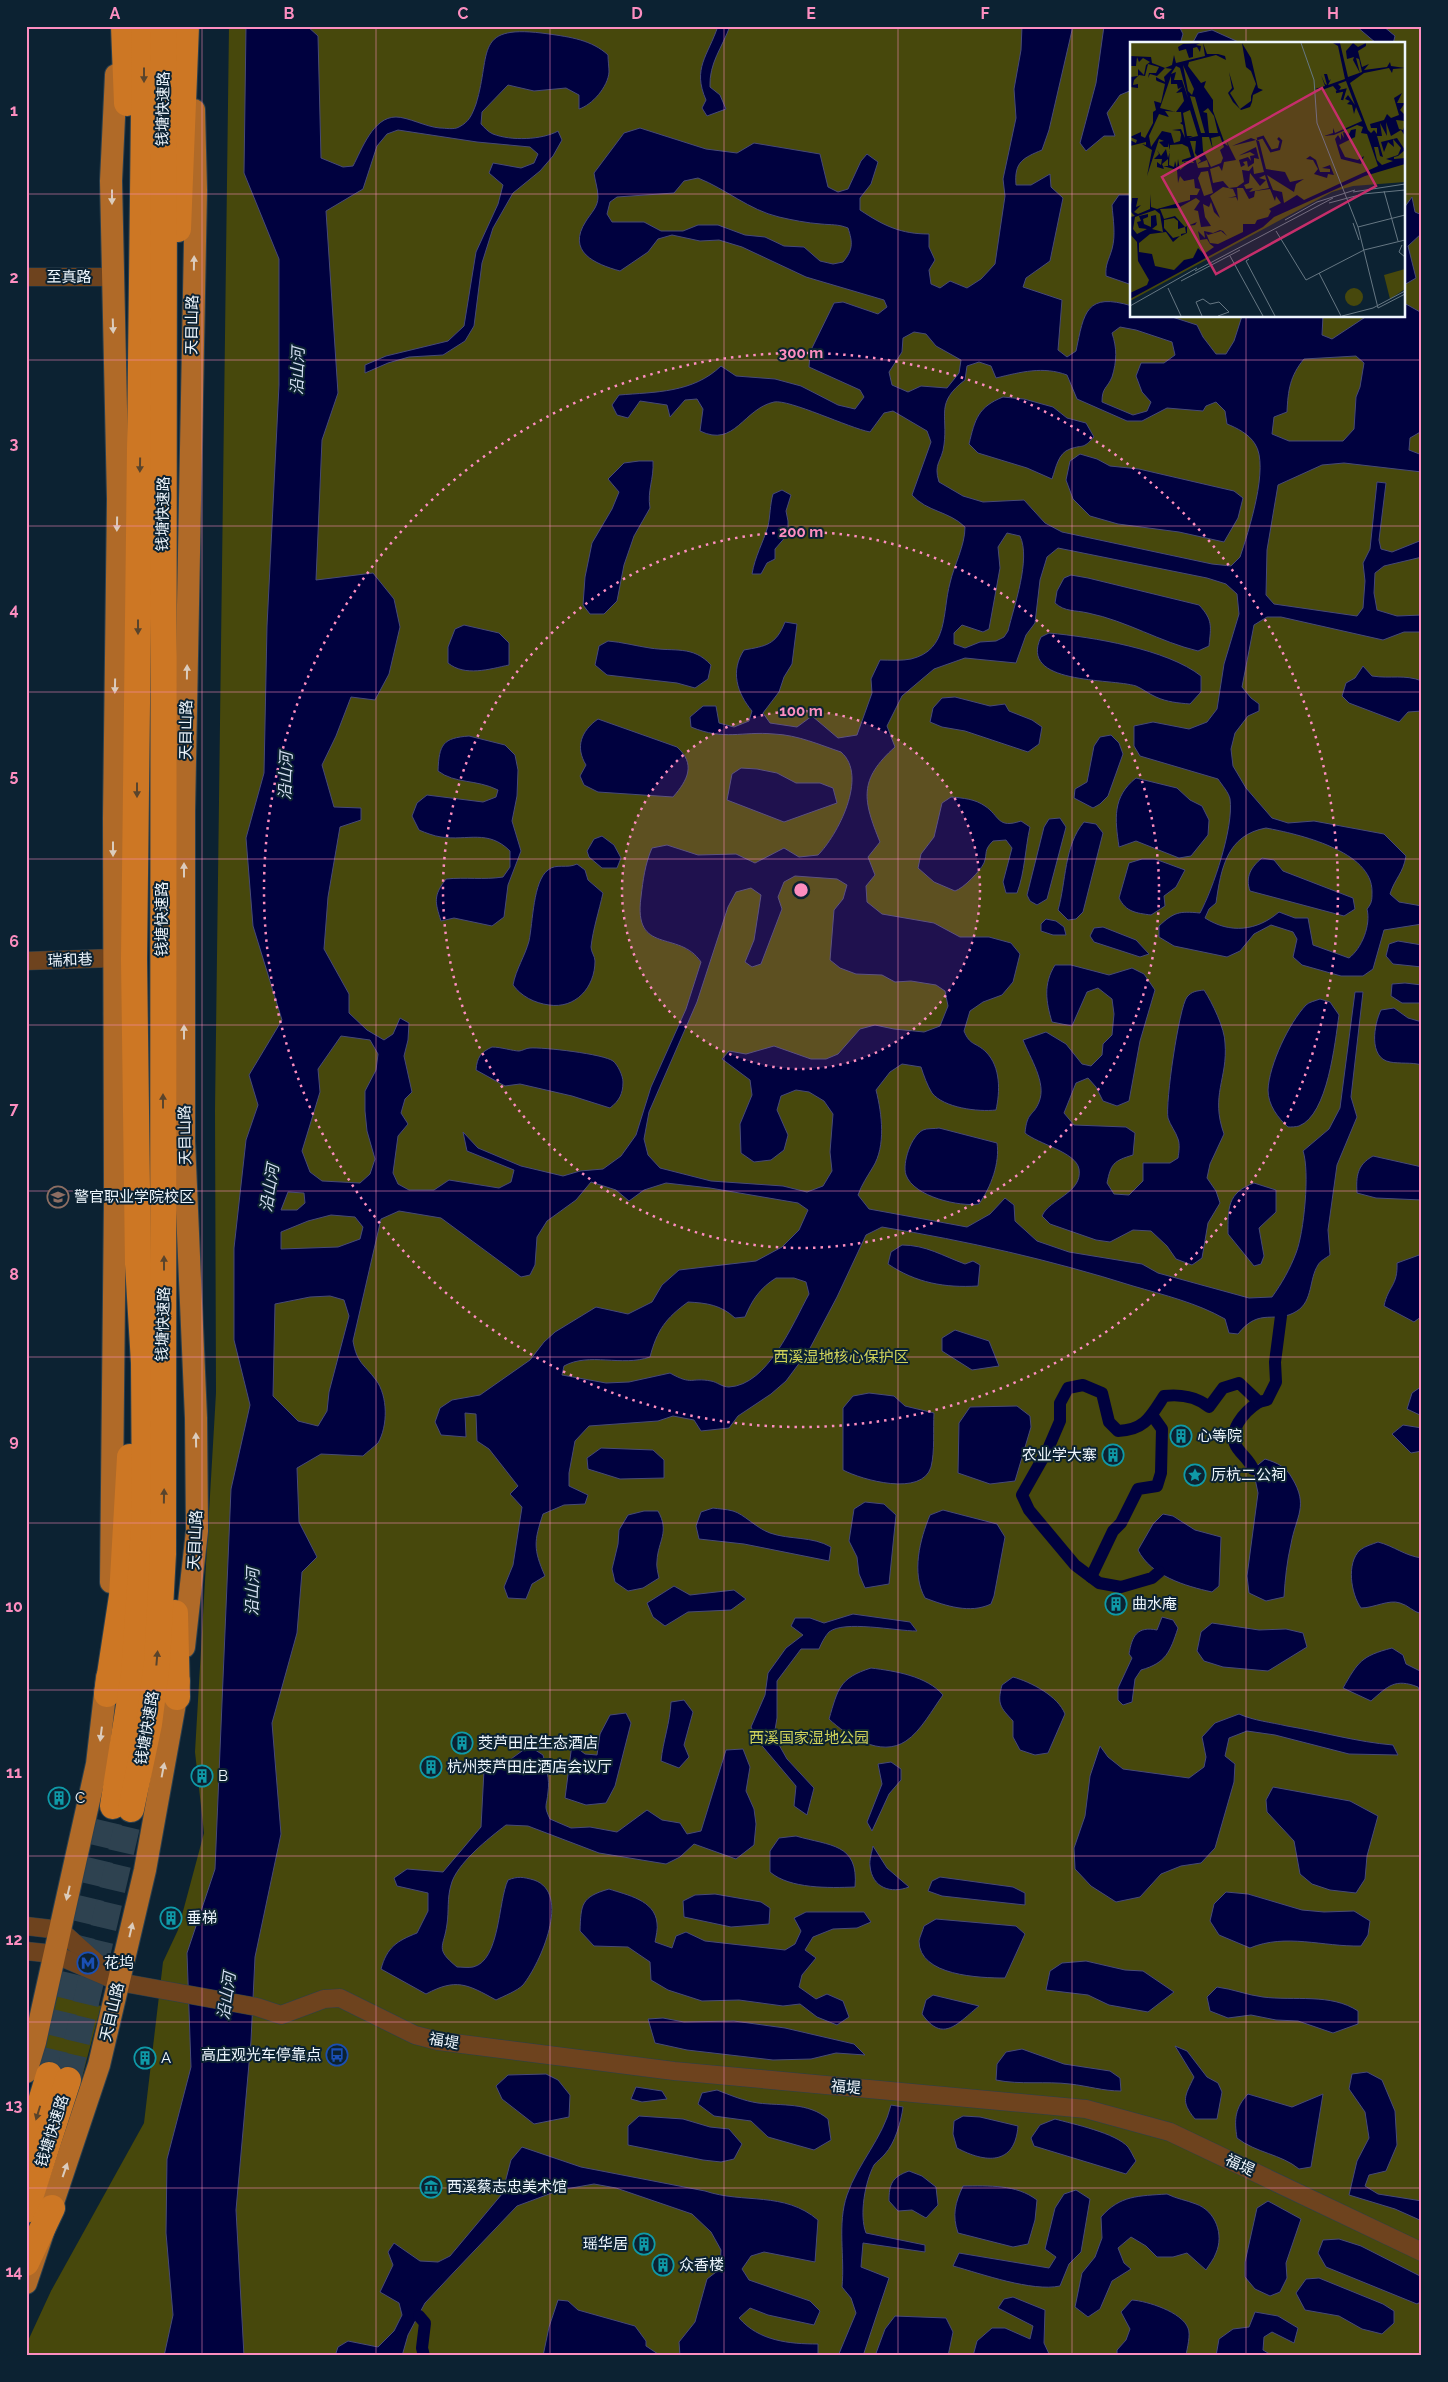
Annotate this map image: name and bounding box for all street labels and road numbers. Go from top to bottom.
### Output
street label: 钱塘快速路 [153,71,173,147]
street label: 至真路 [46,268,92,286]
street label: 天目山路 [182,295,202,355]
street label: 钱塘快速路 [153,476,173,552]
street label: 天目山路 [176,700,196,760]
street label: 钱塘快速路 [153,881,171,957]
street label: 瑞和巷 [47,950,93,970]
street label: 天目山路 [175,1105,195,1165]
street label: 钱塘快速路 [153,1286,173,1362]
street label: 天目山路 [184,1510,206,1570]
street label: 钱塘快速路 [132,1689,162,1767]
street label: 天目山路 [96,1981,128,2043]
street label: 福堤 [428,2030,460,2052]
street label: 福堤 [830,2077,862,2097]
street label: 钱塘快速路 [32,2093,72,2169]
street label: 福堤 [1223,2151,1257,2179]

